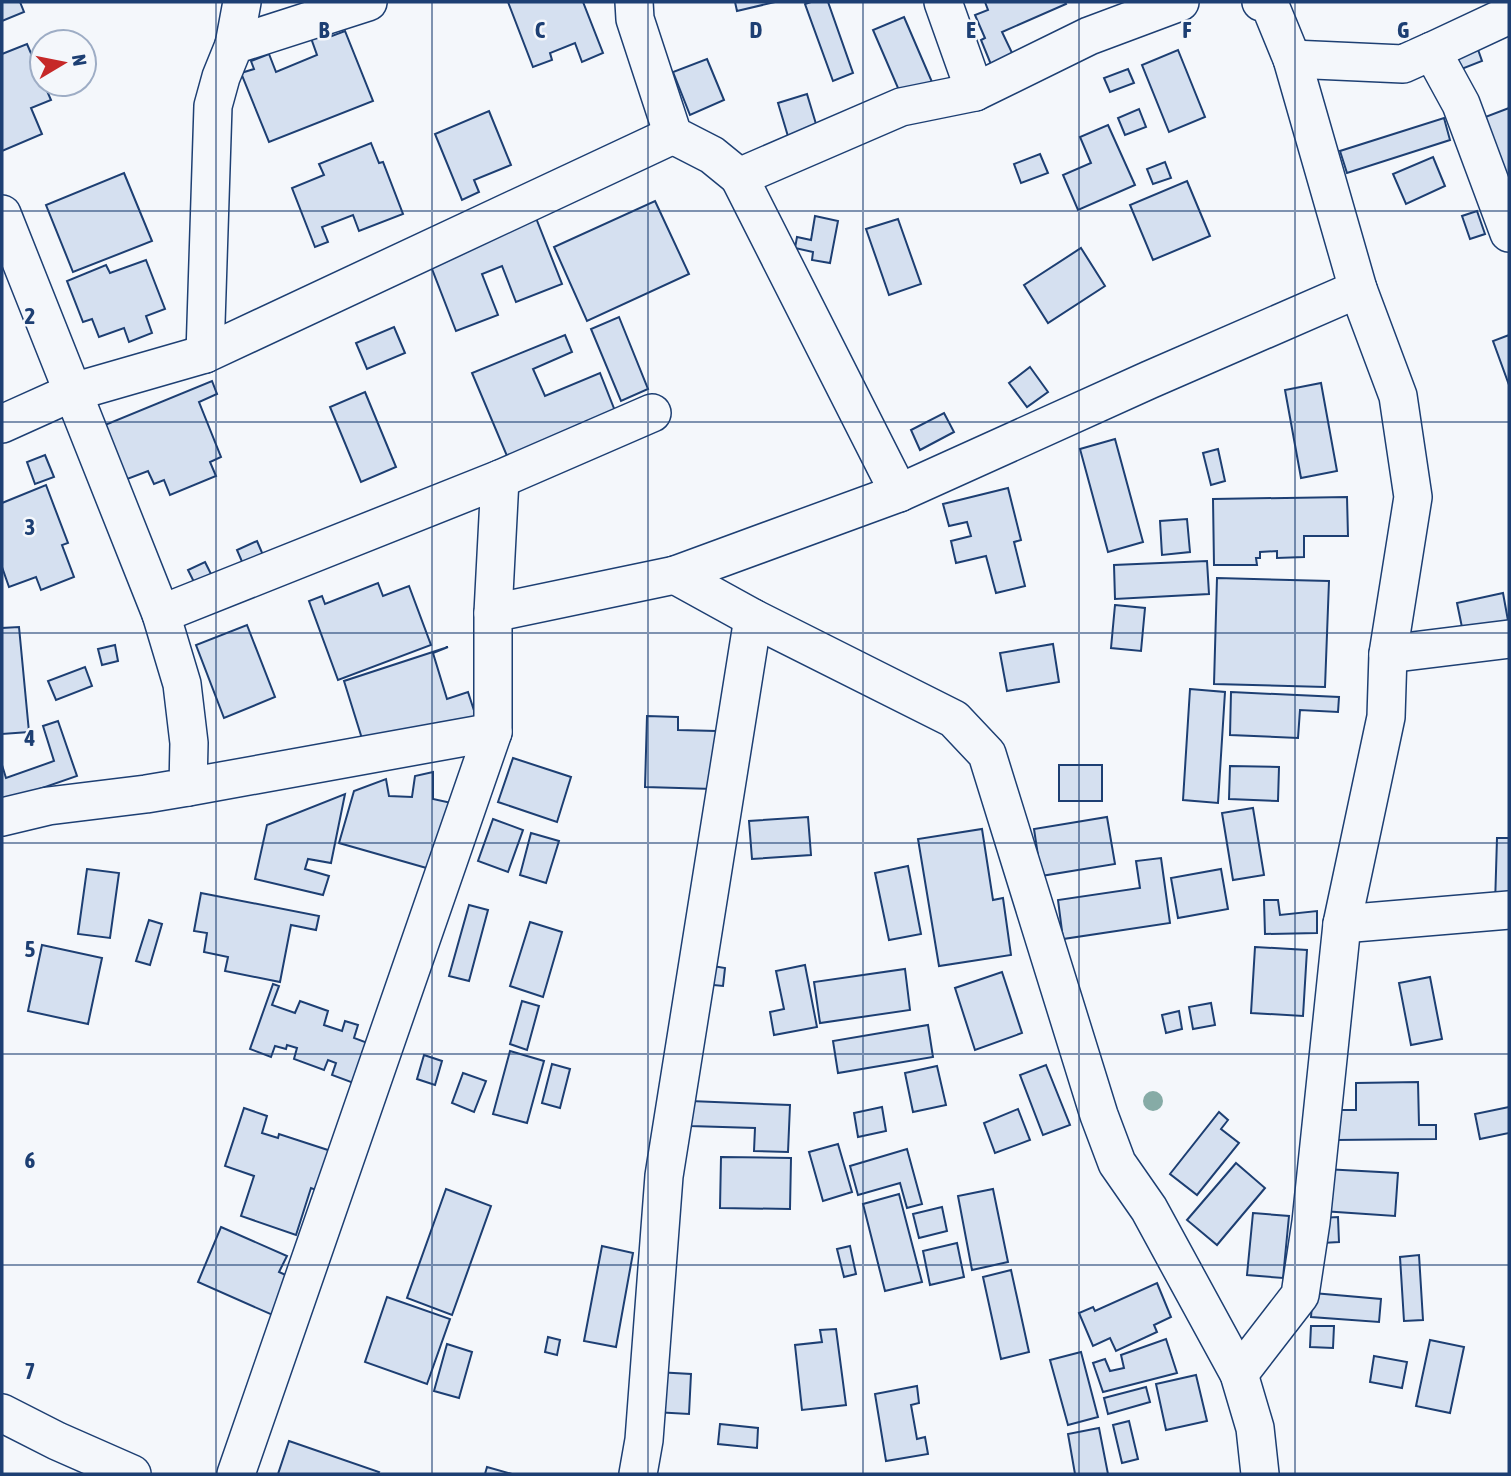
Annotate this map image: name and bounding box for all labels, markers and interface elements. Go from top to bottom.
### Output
text: B [319,17,330,43]
text: C [535,17,546,43]
text: D [750,17,763,43]
text: E [966,17,976,43]
text: F [1182,17,1192,43]
text: G [1397,17,1409,43]
north arrow [28,28,98,98]
text: N [68,53,92,67]
text: 2 [25,303,35,329]
text: 3 [25,514,35,540]
text: 4 [24,725,36,751]
text: 5 [25,936,36,962]
text: 6 [25,1147,36,1173]
text: 7 [25,1358,35,1384]

